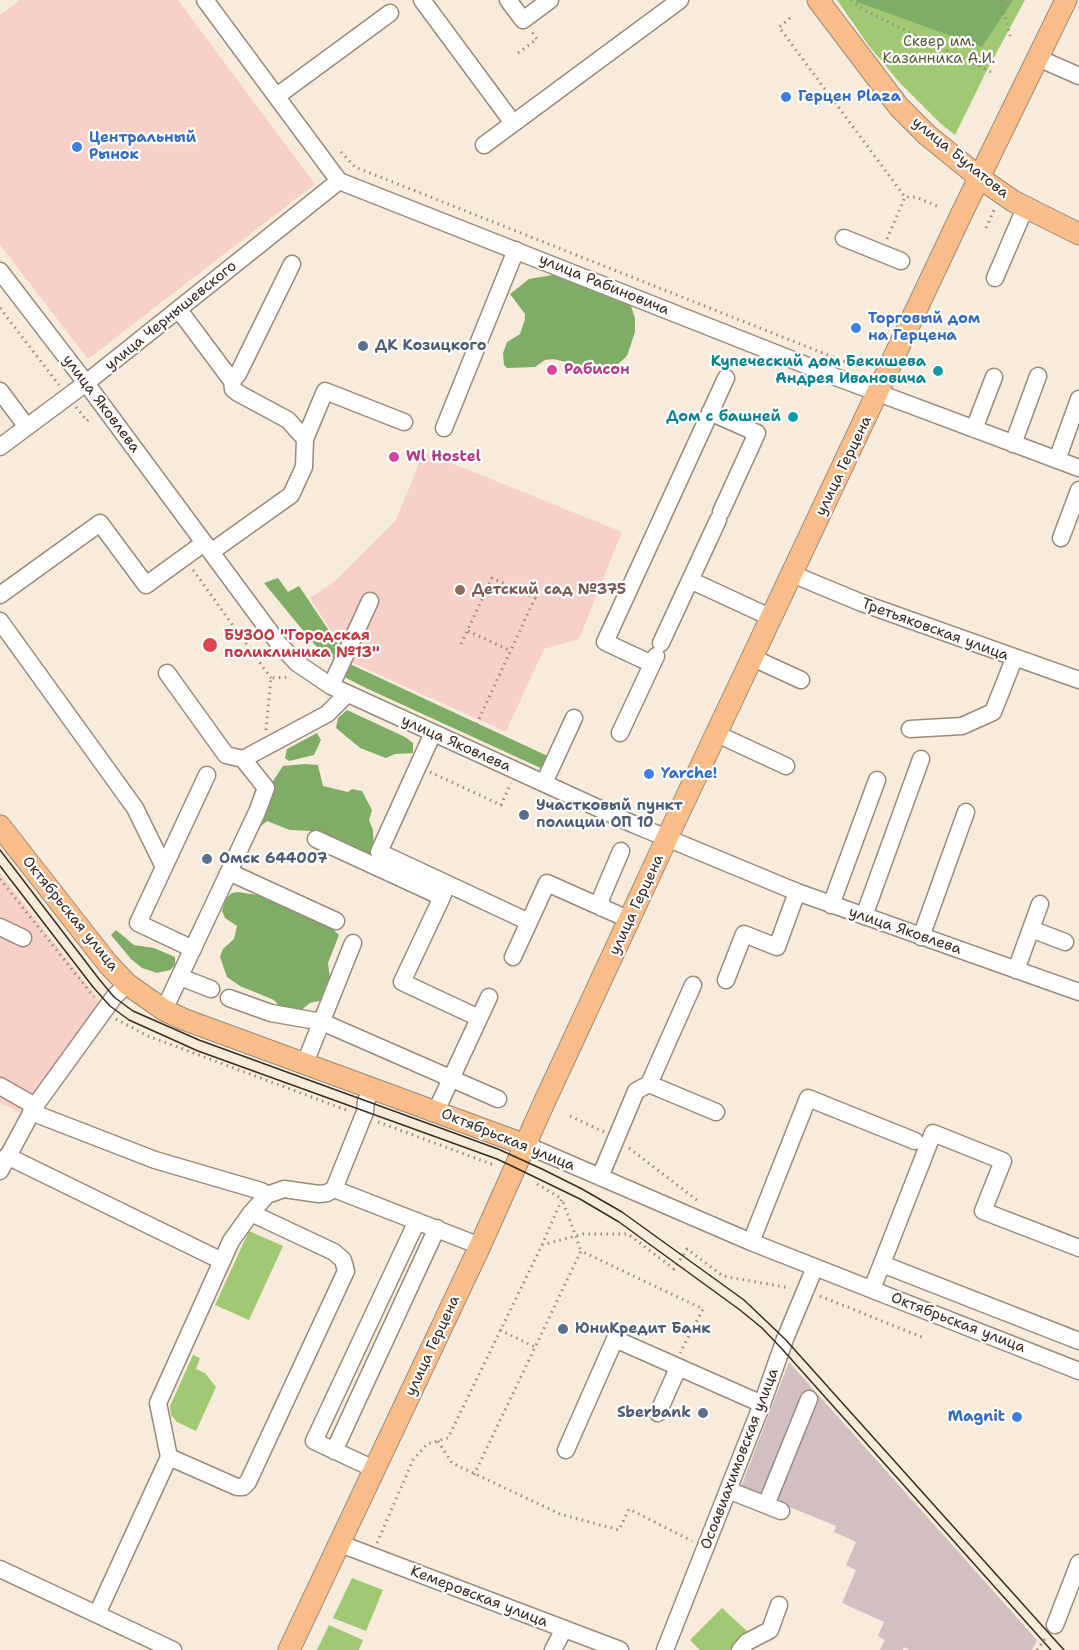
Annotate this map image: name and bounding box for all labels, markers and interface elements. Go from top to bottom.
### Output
park label: Сквер им. Казанника А.И. [883,33,995,68]
place label: Герцен Plaza [798,88,901,106]
marker: Герцен Plaza [779,90,793,104]
street label: улица Булатова [908,113,1012,203]
place label: Центральный Рынок [89,129,196,164]
marker: Центральный Рынок [70,140,84,154]
street label: улица Рабиновича [536,251,672,319]
street label: улица Чернышевского [101,257,241,375]
place label: Торговый дом на Герцена [868,310,980,345]
marker: Торговый дом на Герцена [849,321,863,335]
place label: ДК Козицкого [375,337,486,355]
marker: ДК Козицкого [356,339,370,353]
street label: улица Яковлева [58,351,144,457]
place label: Купеческий дом Бекишева Андрея Ивановича [711,353,926,388]
place label: Рабисон [564,361,630,379]
marker: Рабисон [545,363,559,377]
marker: Купеческий дом Бекишева Андрея Ивановича [931,364,945,378]
place label: Дом с башней [666,408,781,426]
marker: Дом с башней [786,410,800,424]
street label: улица Герцена [812,413,876,519]
place label: Wl Hostel [406,448,481,466]
marker: Wl Hostel [387,450,401,464]
place label: Детский сад №375 [472,581,626,599]
marker: Детский сад №375 [453,583,467,597]
street label: Третьяковская улица [859,595,1011,665]
place label: БУЗОО "Городская поликлиника №13" [224,627,380,662]
marker: БУЗОО "Городская поликлиника №13" [201,636,219,654]
street label: улица Яковлева [398,712,514,776]
place label: Yarche! [661,765,717,783]
marker: Yarche! [642,767,656,781]
place label: Участковый пункт полиции ОП 10 [536,797,683,832]
marker: Участковый пункт полиции ОП 10 [517,808,531,822]
place label: Омск 644007 [219,850,327,868]
marker: Омск 644007 [200,852,214,866]
street label: улица Герцена [606,852,668,958]
street label: Октябрьская улица [18,853,122,975]
street label: улица Яковлева [846,903,964,959]
street label: Октябрьская улица [438,1105,578,1175]
street label: Октябрьская улица [888,1289,1028,1357]
street label: улица Герцена [402,1293,464,1399]
place label: ЮниКредит Банк [575,1320,711,1338]
marker: ЮниКредит Банк [556,1322,570,1336]
street label: Осоавиахимовская улица [697,1366,783,1552]
place label: Sberbank [617,1404,691,1422]
marker: Sberbank [696,1406,710,1420]
place label: Magnit [948,1408,1005,1426]
marker: Magnit [1010,1410,1024,1424]
street label: Кемеровская улица [408,1562,550,1632]

